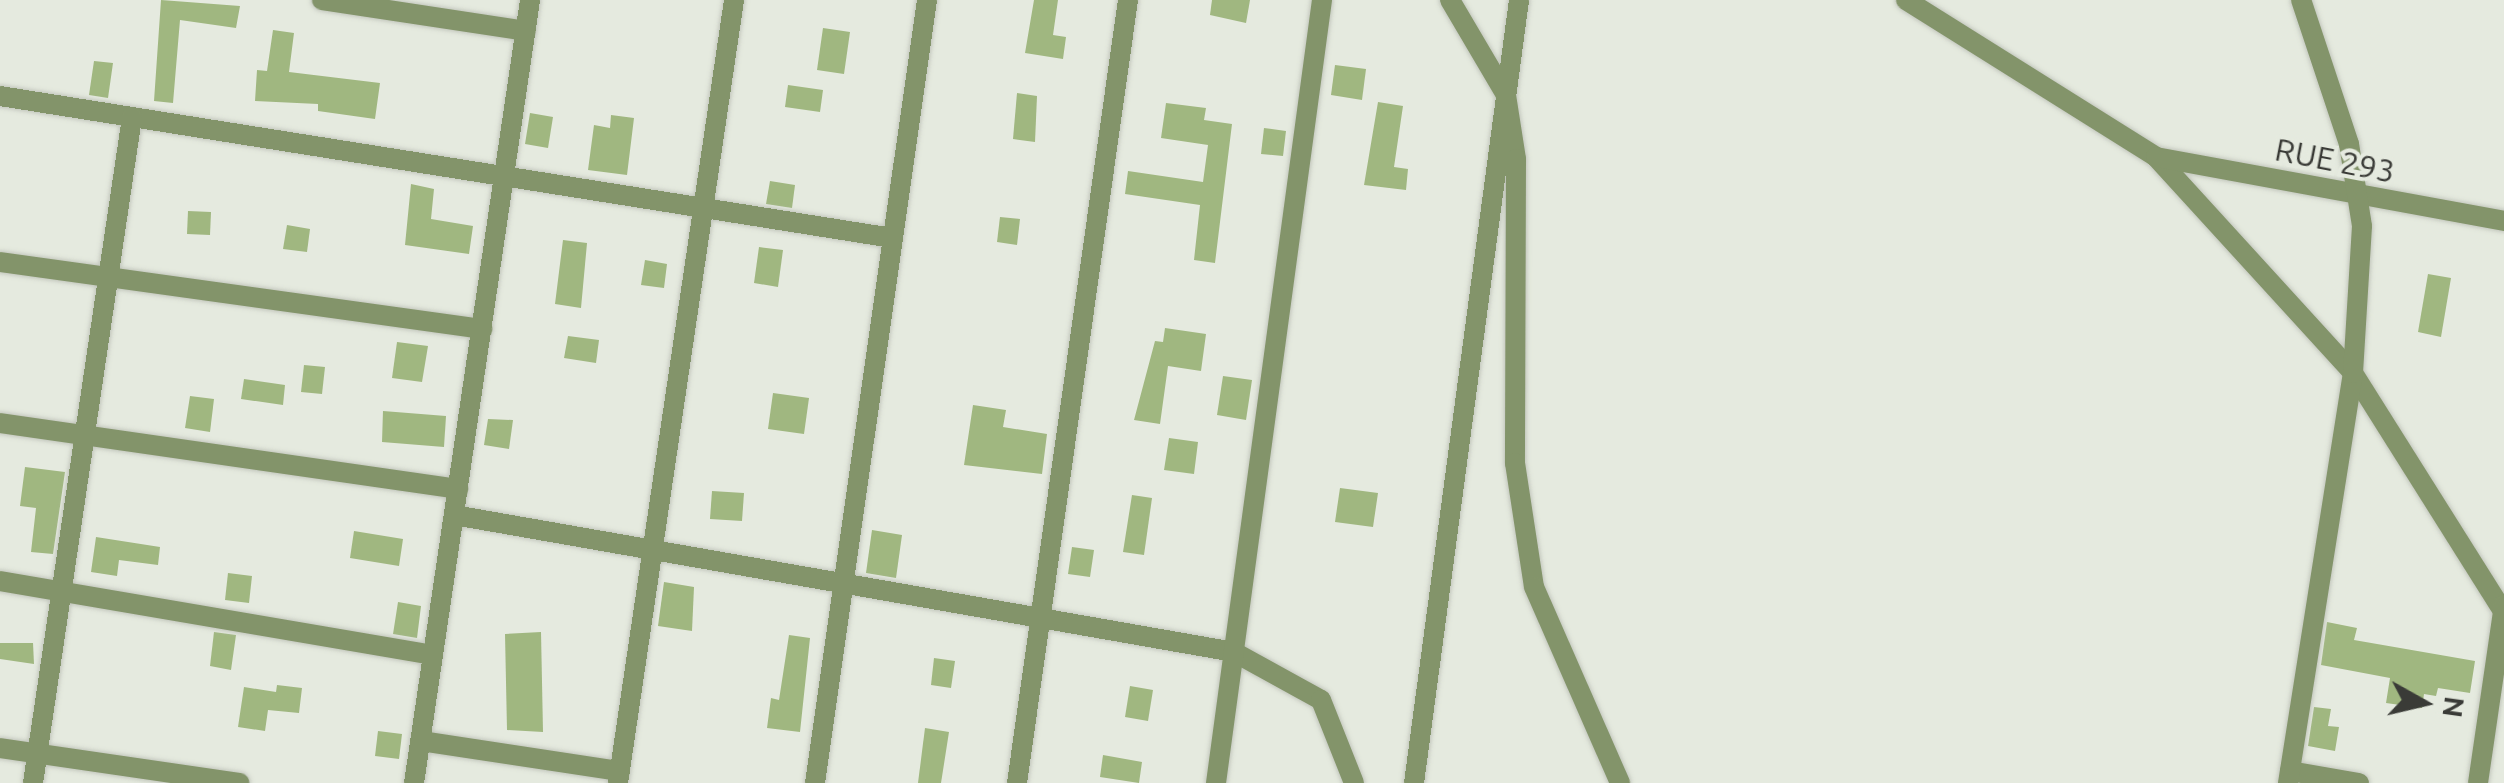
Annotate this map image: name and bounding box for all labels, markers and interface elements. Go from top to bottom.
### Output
street label: RUE 293 [2272,130,2398,190]
north arrow [2374,653,2474,753]
text: N [2437,695,2471,720]

